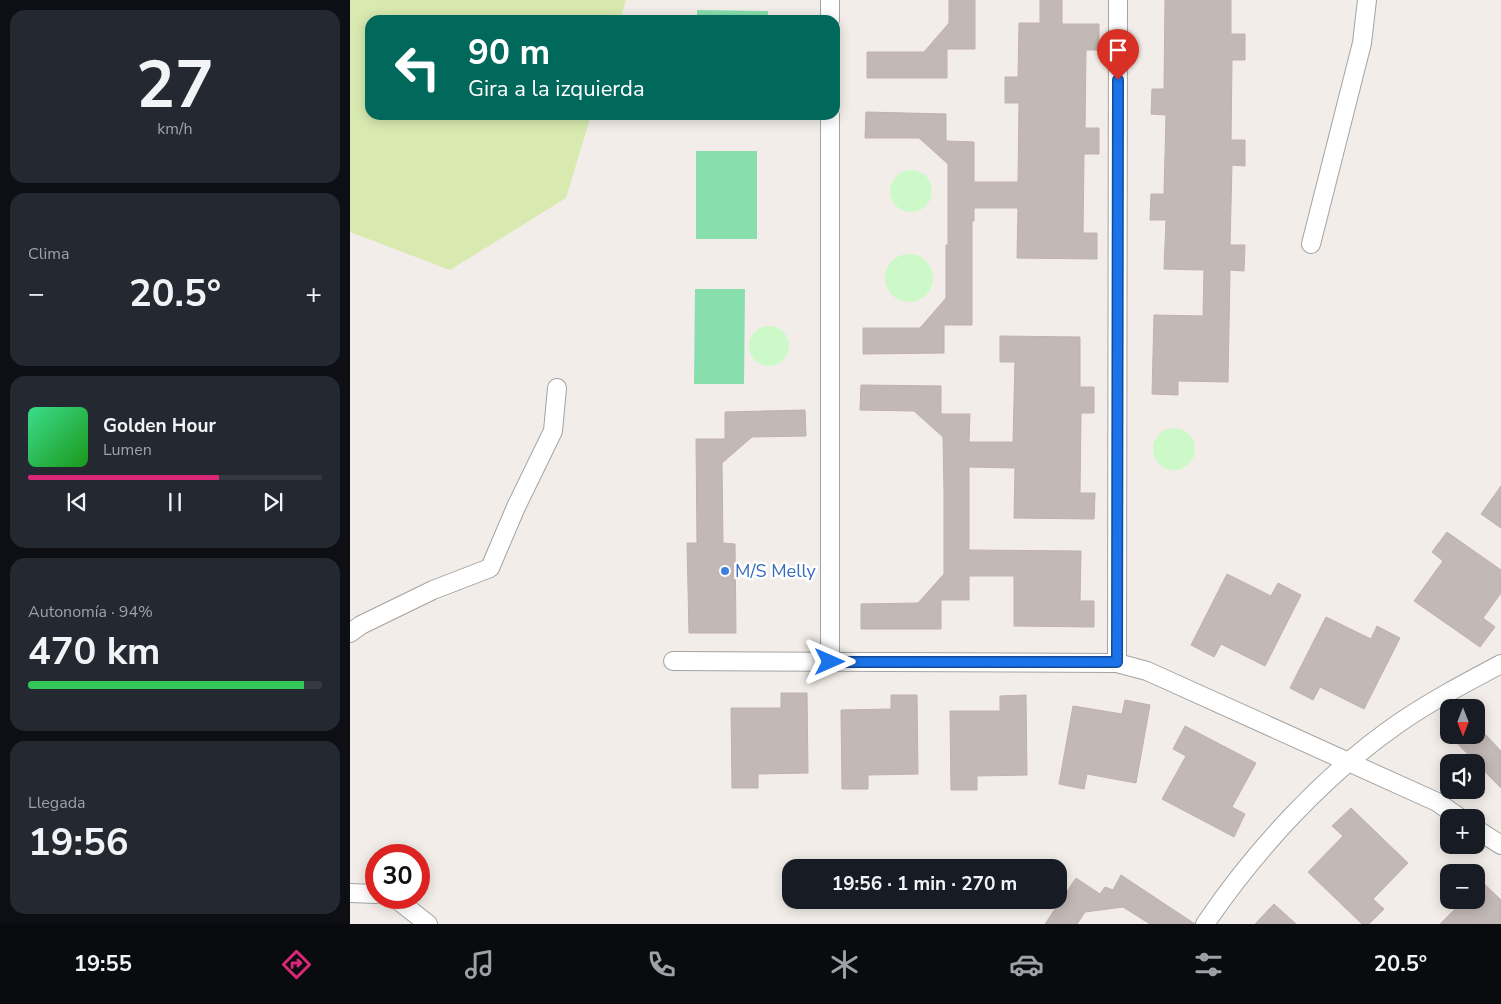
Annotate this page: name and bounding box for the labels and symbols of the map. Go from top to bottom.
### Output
pin [1097,29,1139,80]
place label: M/S Melly [735,559,817,583]
marker: M/S Melly [719,565,731,577]
position arrow [803,635,855,687]
north arrow [1440,699,1485,744]
speed limit sign: 30 [365,844,430,909]

